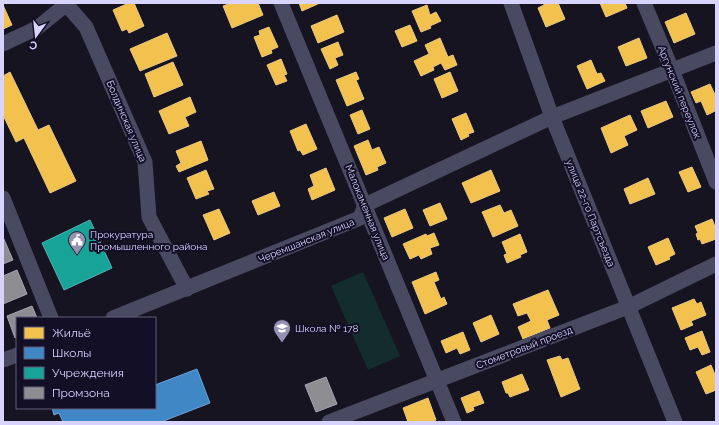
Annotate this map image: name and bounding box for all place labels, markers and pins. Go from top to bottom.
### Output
place label: Прокуратура Промышленного района [90,229,208,252]
public building icon: Прокуратура Промышленного района [67,230,87,255]
school or university icon: Школа № 178 [272,318,292,343]
place label: Школа № 178 [295,323,359,334]

